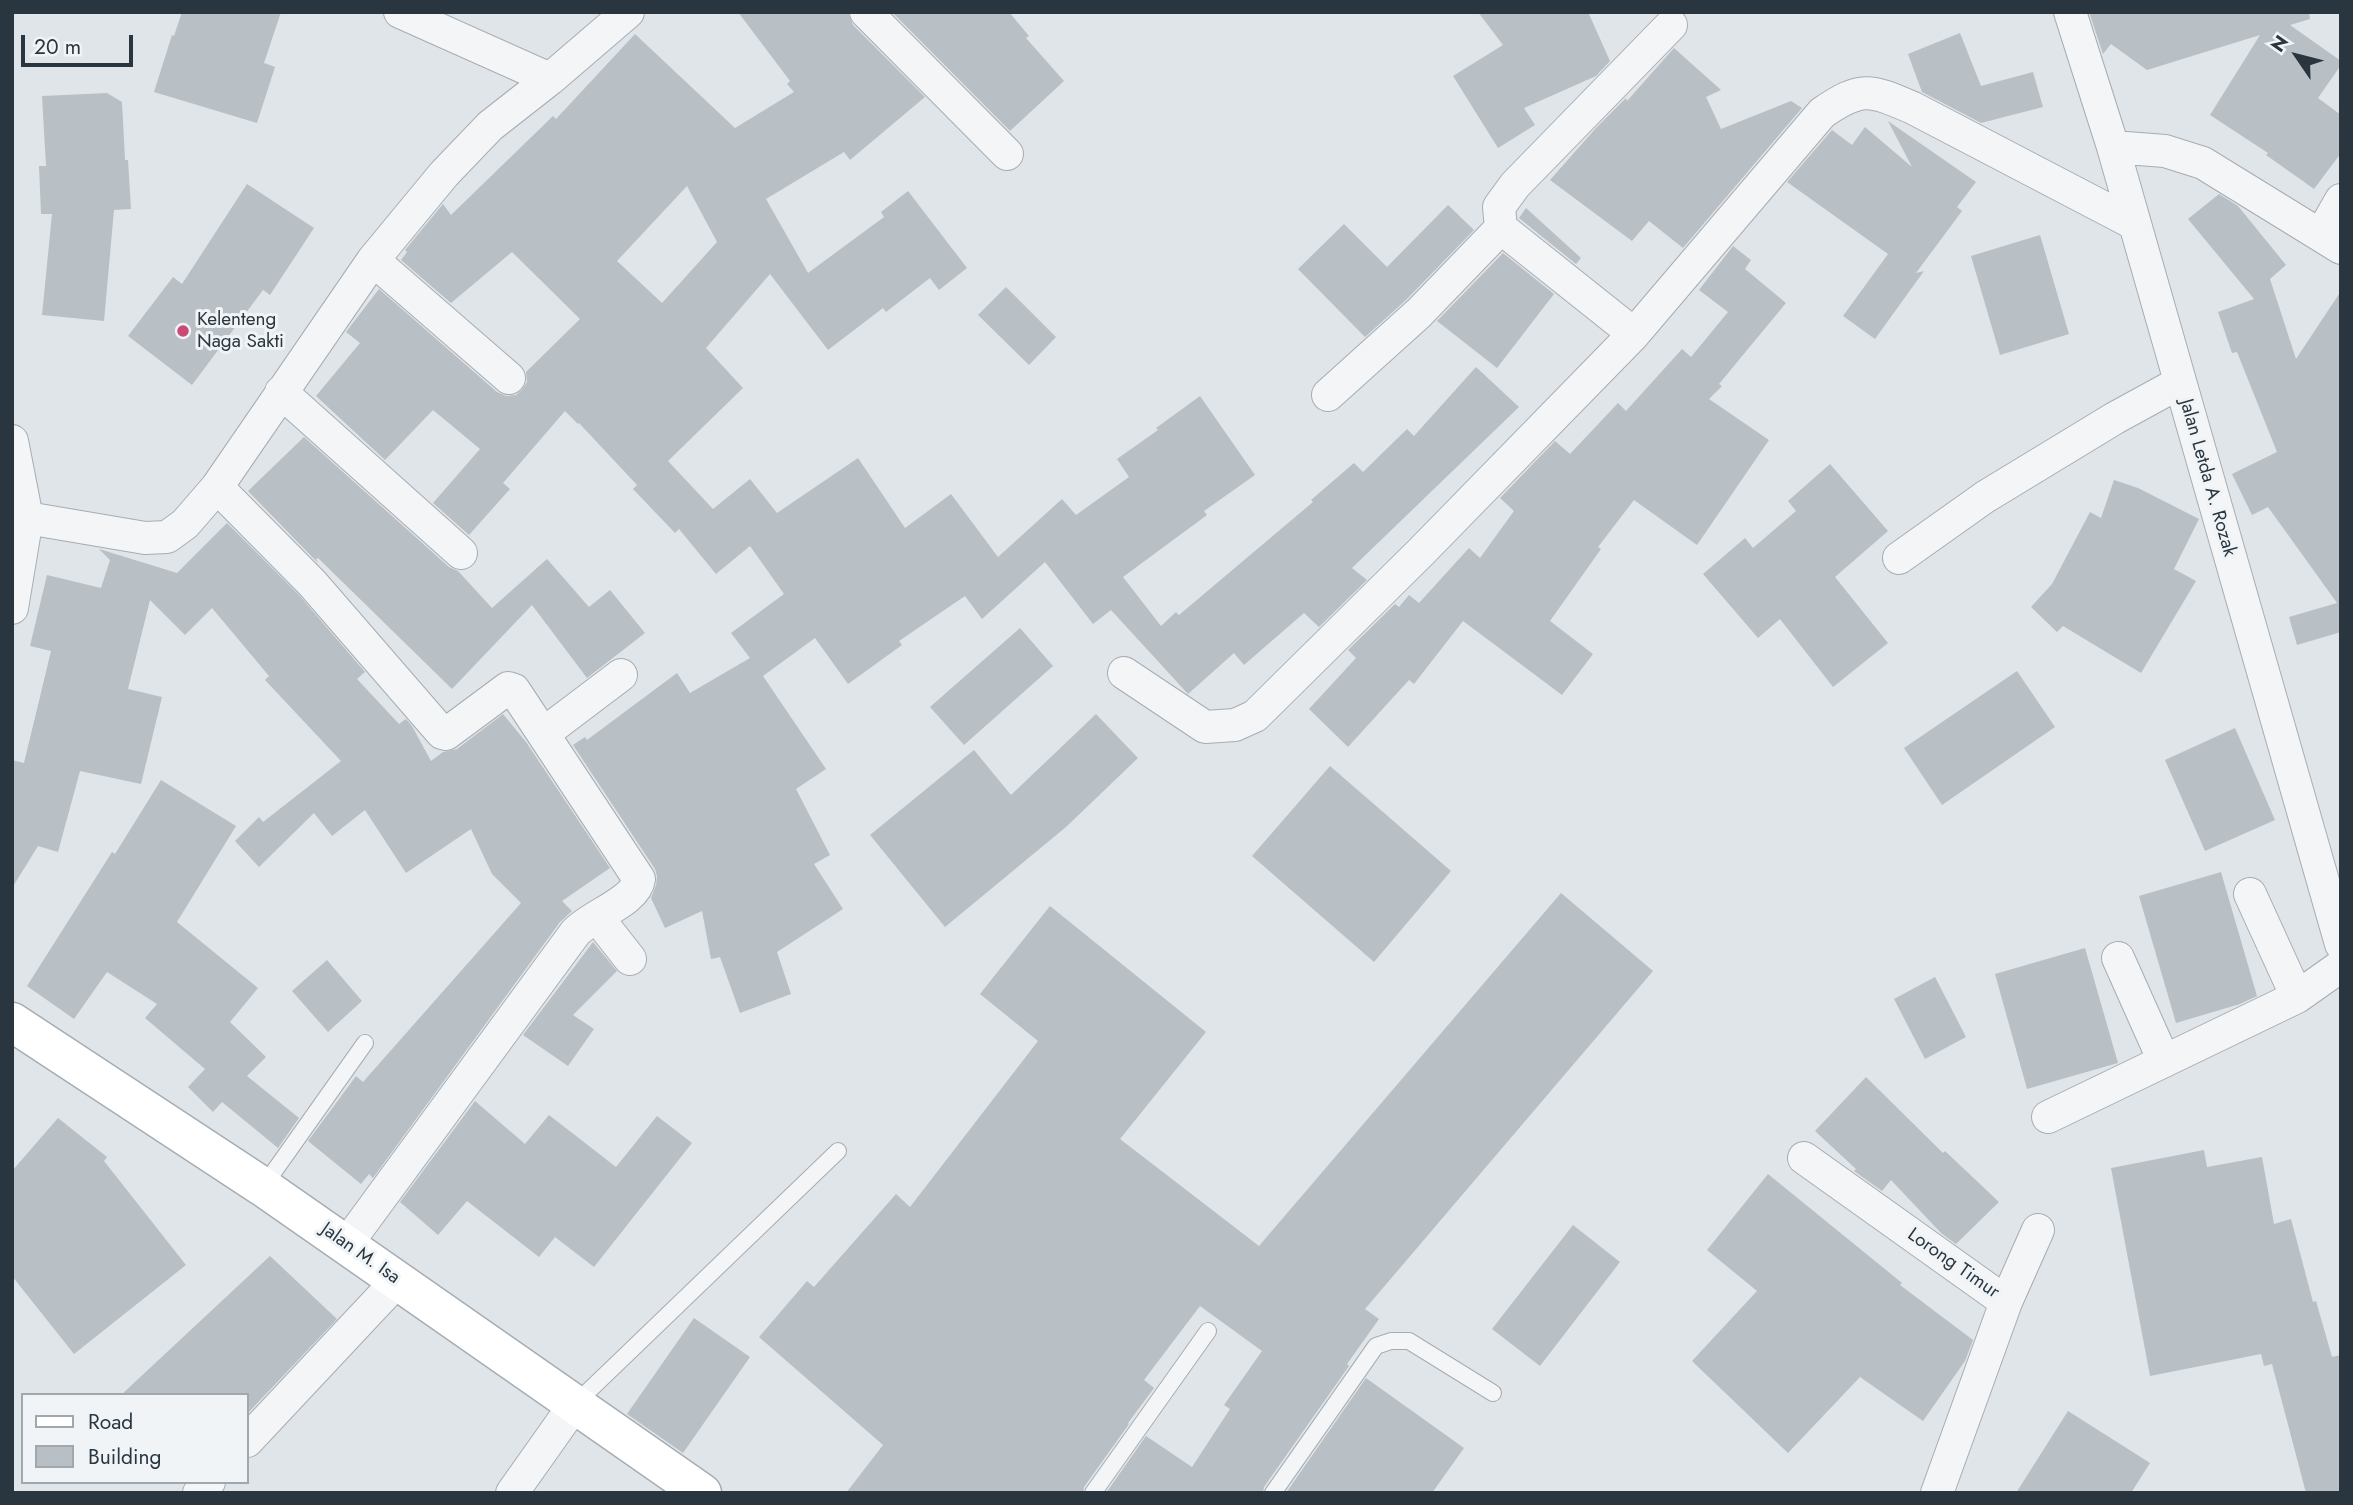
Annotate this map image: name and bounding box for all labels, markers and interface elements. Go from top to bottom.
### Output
scale bar [24,21,136,65]
north arrow [2262,21,2332,91]
text: N [2264,30,2295,58]
text: 20 m [34,32,81,62]
place label: Kelenteng Naga Sakti [197,309,284,353]
marker: Kelenteng Naga Sakti [175,323,191,339]
street label: Jalan Letda A. Rozak [2174,397,2240,559]
street label: Jalan M. Isa [316,1219,404,1289]
street label: Lorong Timur [1903,1224,2003,1304]
legend [21,1393,248,1484]
text: Road [88,1407,133,1437]
text: Building [88,1442,161,1472]

